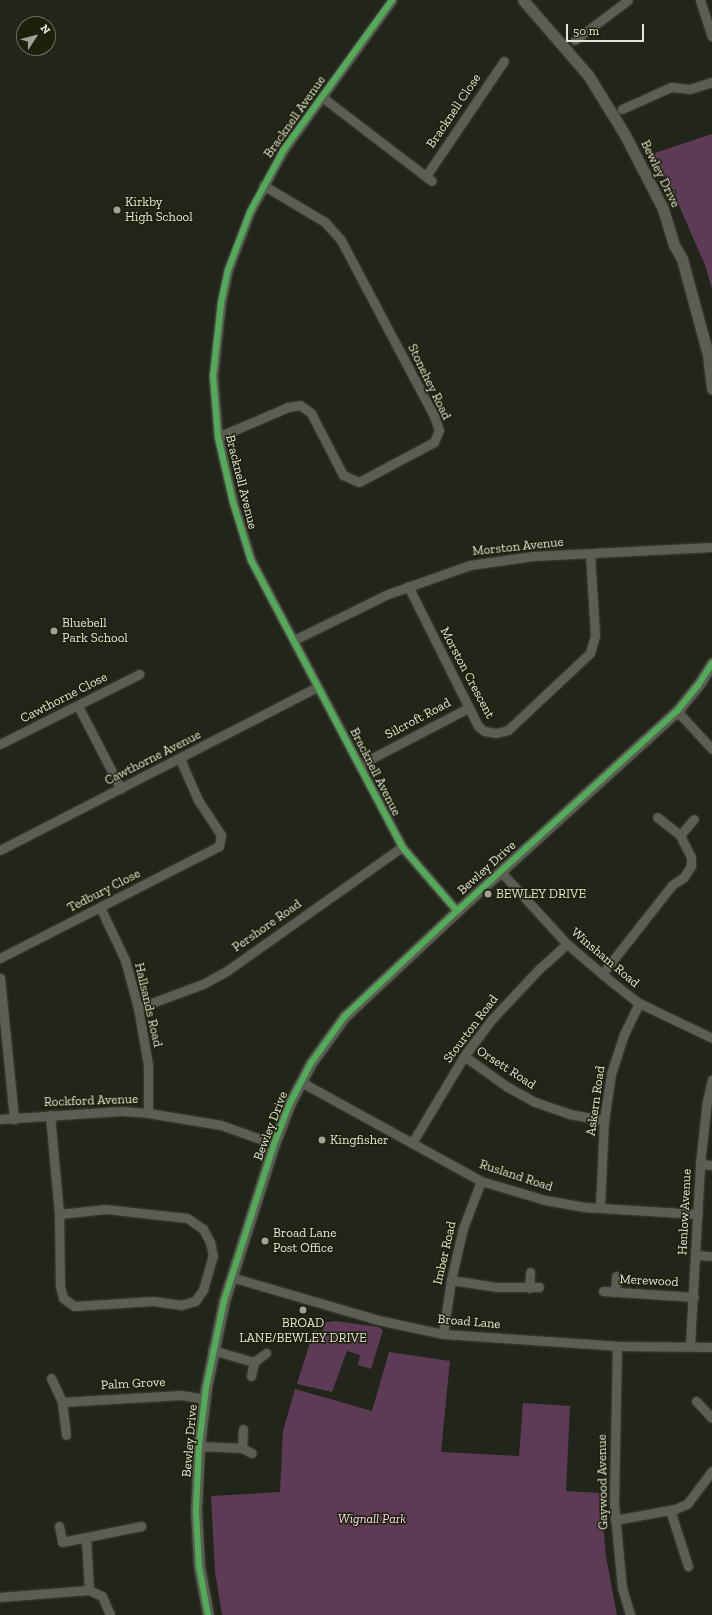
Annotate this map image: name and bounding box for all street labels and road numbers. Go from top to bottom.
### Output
street label: Bracknell Close [423,71,485,151]
street label: Bracknell Avenue [261,73,329,161]
street label: Bewley Drive [637,138,683,210]
street label: Stonehey Road [404,341,454,423]
street label: Bracknell Avenue [222,433,260,531]
street label: Morston Avenue [471,534,565,560]
street label: Morston Crescent [436,625,498,721]
street label: Cawthorne Close [18,669,110,727]
street label: Silcroft Road [383,695,453,743]
street label: Bracknell Avenue [346,725,404,819]
street label: Cawthorne Avenue [102,727,204,789]
street label: Bewley Drive [455,838,519,898]
street label: Tedbury Close [65,866,143,916]
street label: Pershore Road [229,896,305,956]
street label: Winsham Road [568,925,642,991]
street label: Hallsands Road [131,961,165,1049]
street label: Stourton Road [440,992,502,1066]
street label: Orsett Road [474,1043,538,1093]
street label: Askern Road [583,1065,609,1137]
street label: Bewley Drive [251,1089,291,1163]
street label: Rockford Avenue [43,1092,139,1110]
street label: Rusland Road [477,1157,555,1195]
street label: Henlow Avenue [675,1168,695,1256]
street label: Imber Road [430,1220,460,1286]
street label: Merewood [619,1272,679,1290]
street label: Broad Lane [437,1311,501,1333]
street label: Palm Grove [100,1375,166,1393]
street label: Bewley Drive [179,1404,201,1478]
street label: Gaywood Avenue [594,1434,612,1530]

